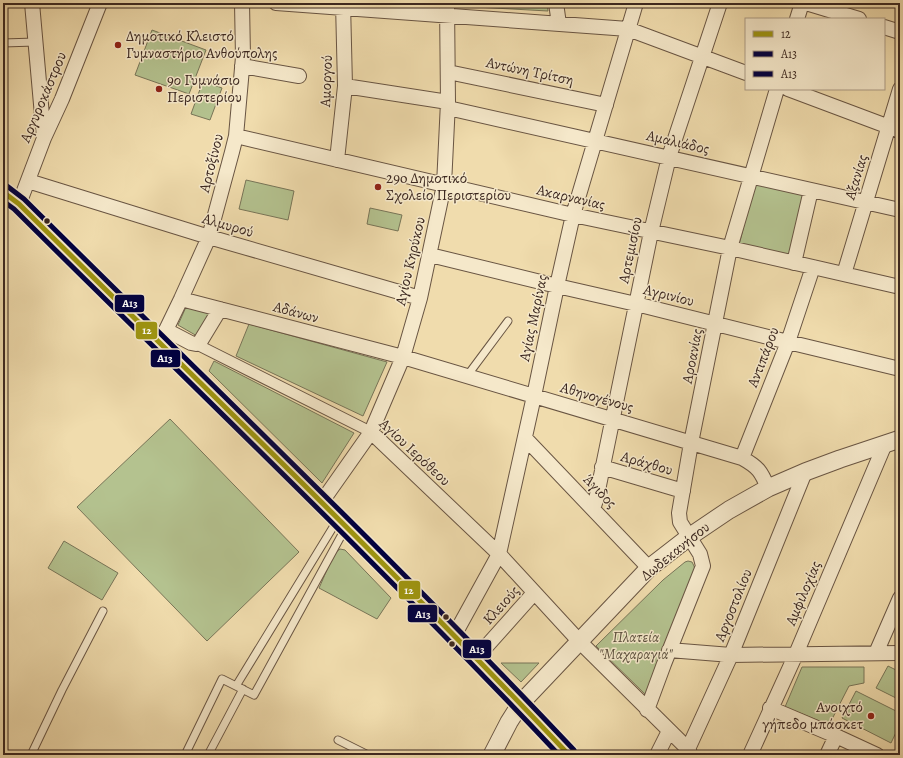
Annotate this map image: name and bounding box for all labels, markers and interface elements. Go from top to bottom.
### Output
legend [745,18,885,90]
place label: Δημοτικό Κλειστό Γυμναστήριο Ανθούπολης [126,26,277,63]
text: 12 [781,26,791,42]
marker: Δημοτικό Κλειστό Γυμναστήριο Ανθούπολης [113,40,123,50]
text: A13 [780,46,797,62]
street label: Αργυροκάστρου [15,49,71,146]
street label: Αντώνη Τρίτση [483,52,576,90]
street label: Αμοργού [315,55,337,108]
text: Α13 [780,66,797,82]
place label: 9ο Γυμνάσιο Περιστερίου [167,70,242,107]
marker: 9ο Γυμνάσιο Περιστερίου [154,84,164,94]
street label: Αμαλιάδος [644,125,711,159]
street label: Αρτοξίνου [194,131,228,195]
street label: Αξανίας [839,152,872,203]
place label: 29o Δημοτικό Σχολείο Περιστερίου [386,168,511,205]
street label: Ακαρνανίας [534,179,607,215]
marker: 29o Δημοτικό Σχολείο Περιστερίου [373,182,383,192]
street label: Αλμυρού [199,208,256,242]
street label: Αγίου Κηρύκου [390,215,430,308]
street label: Αρτεμισίου [613,215,647,286]
unlabelled marker [42,216,52,226]
street label: Αγίας Μαρίνας [514,273,552,364]
street label: Αγρινίου [641,279,697,311]
line badge: Α13 [114,294,145,313]
text: Α13 [121,296,138,311]
street label: Αδάνων [270,296,321,328]
line badge: 12 [135,321,158,340]
text: 12 [142,323,152,338]
street label: Αντιπάρου [742,324,784,391]
street label: Αροανίας [677,327,707,386]
line badge: A13 [150,349,181,368]
text: A13 [156,351,173,366]
street label: Αθηνογένους [557,377,636,417]
street label: Αγίου Ιερόθεου [374,413,455,490]
street label: Αράχθου [618,446,675,480]
street label: Άγιδος [579,469,621,513]
street label: Δωδεκανήσου [636,517,714,585]
street label: Αμφιλοχίας [780,558,826,629]
street label: Αργοστολίου [709,566,757,645]
line badge: 12 [398,580,421,600]
street label: Κλειούς [478,581,524,629]
text: 12 [404,583,414,598]
line badge: A13 [407,604,438,623]
text: A13 [414,607,431,622]
unlabelled marker [441,612,451,622]
park label: Πλατεία "Μαχαραγιά" [599,627,674,664]
unlabelled marker [447,639,457,649]
line badge: Α13 [462,639,492,659]
text: Α13 [468,642,485,657]
place label: Ανοιχτό γήπεδο μπάσκετ [762,697,864,734]
marker: Ανοιχτό γήπεδο μπάσκετ [866,711,876,721]

